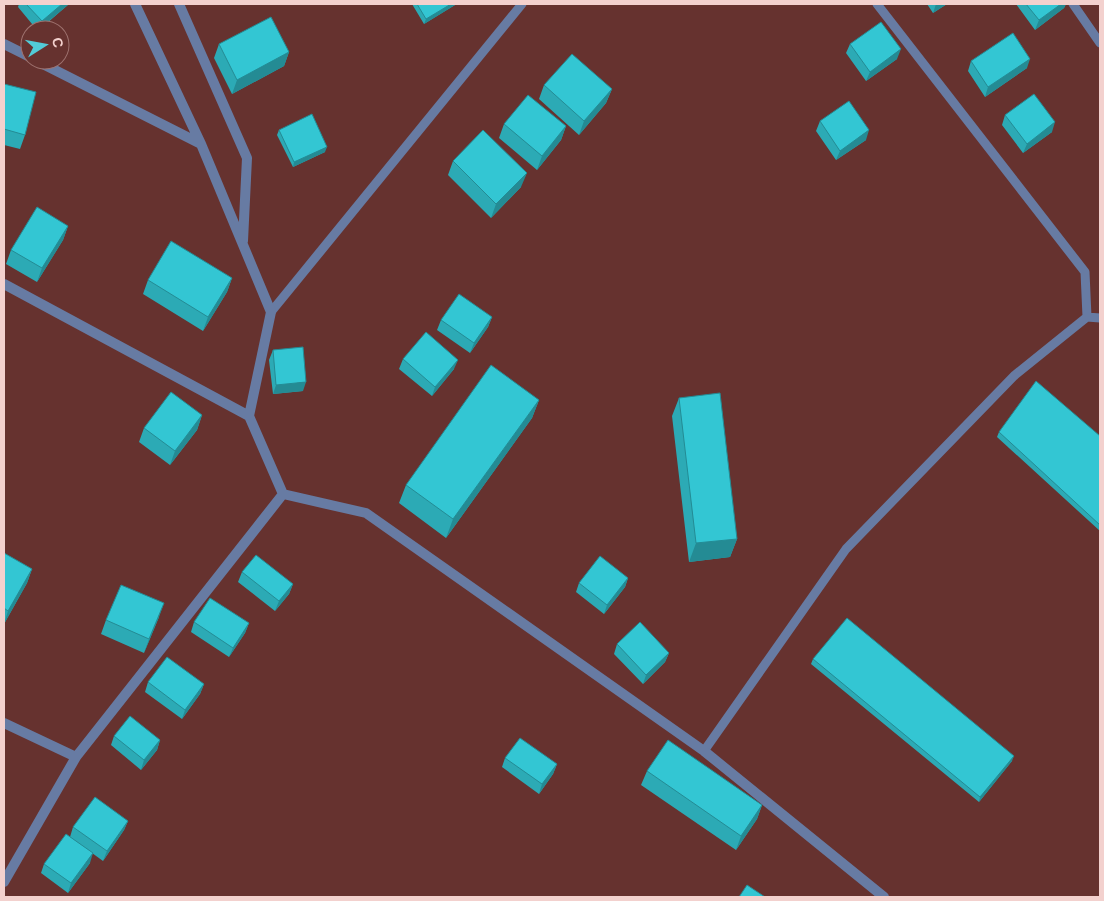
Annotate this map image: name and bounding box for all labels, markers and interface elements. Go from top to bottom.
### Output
north arrow [20,20,70,70]
text: С [49,36,67,49]

